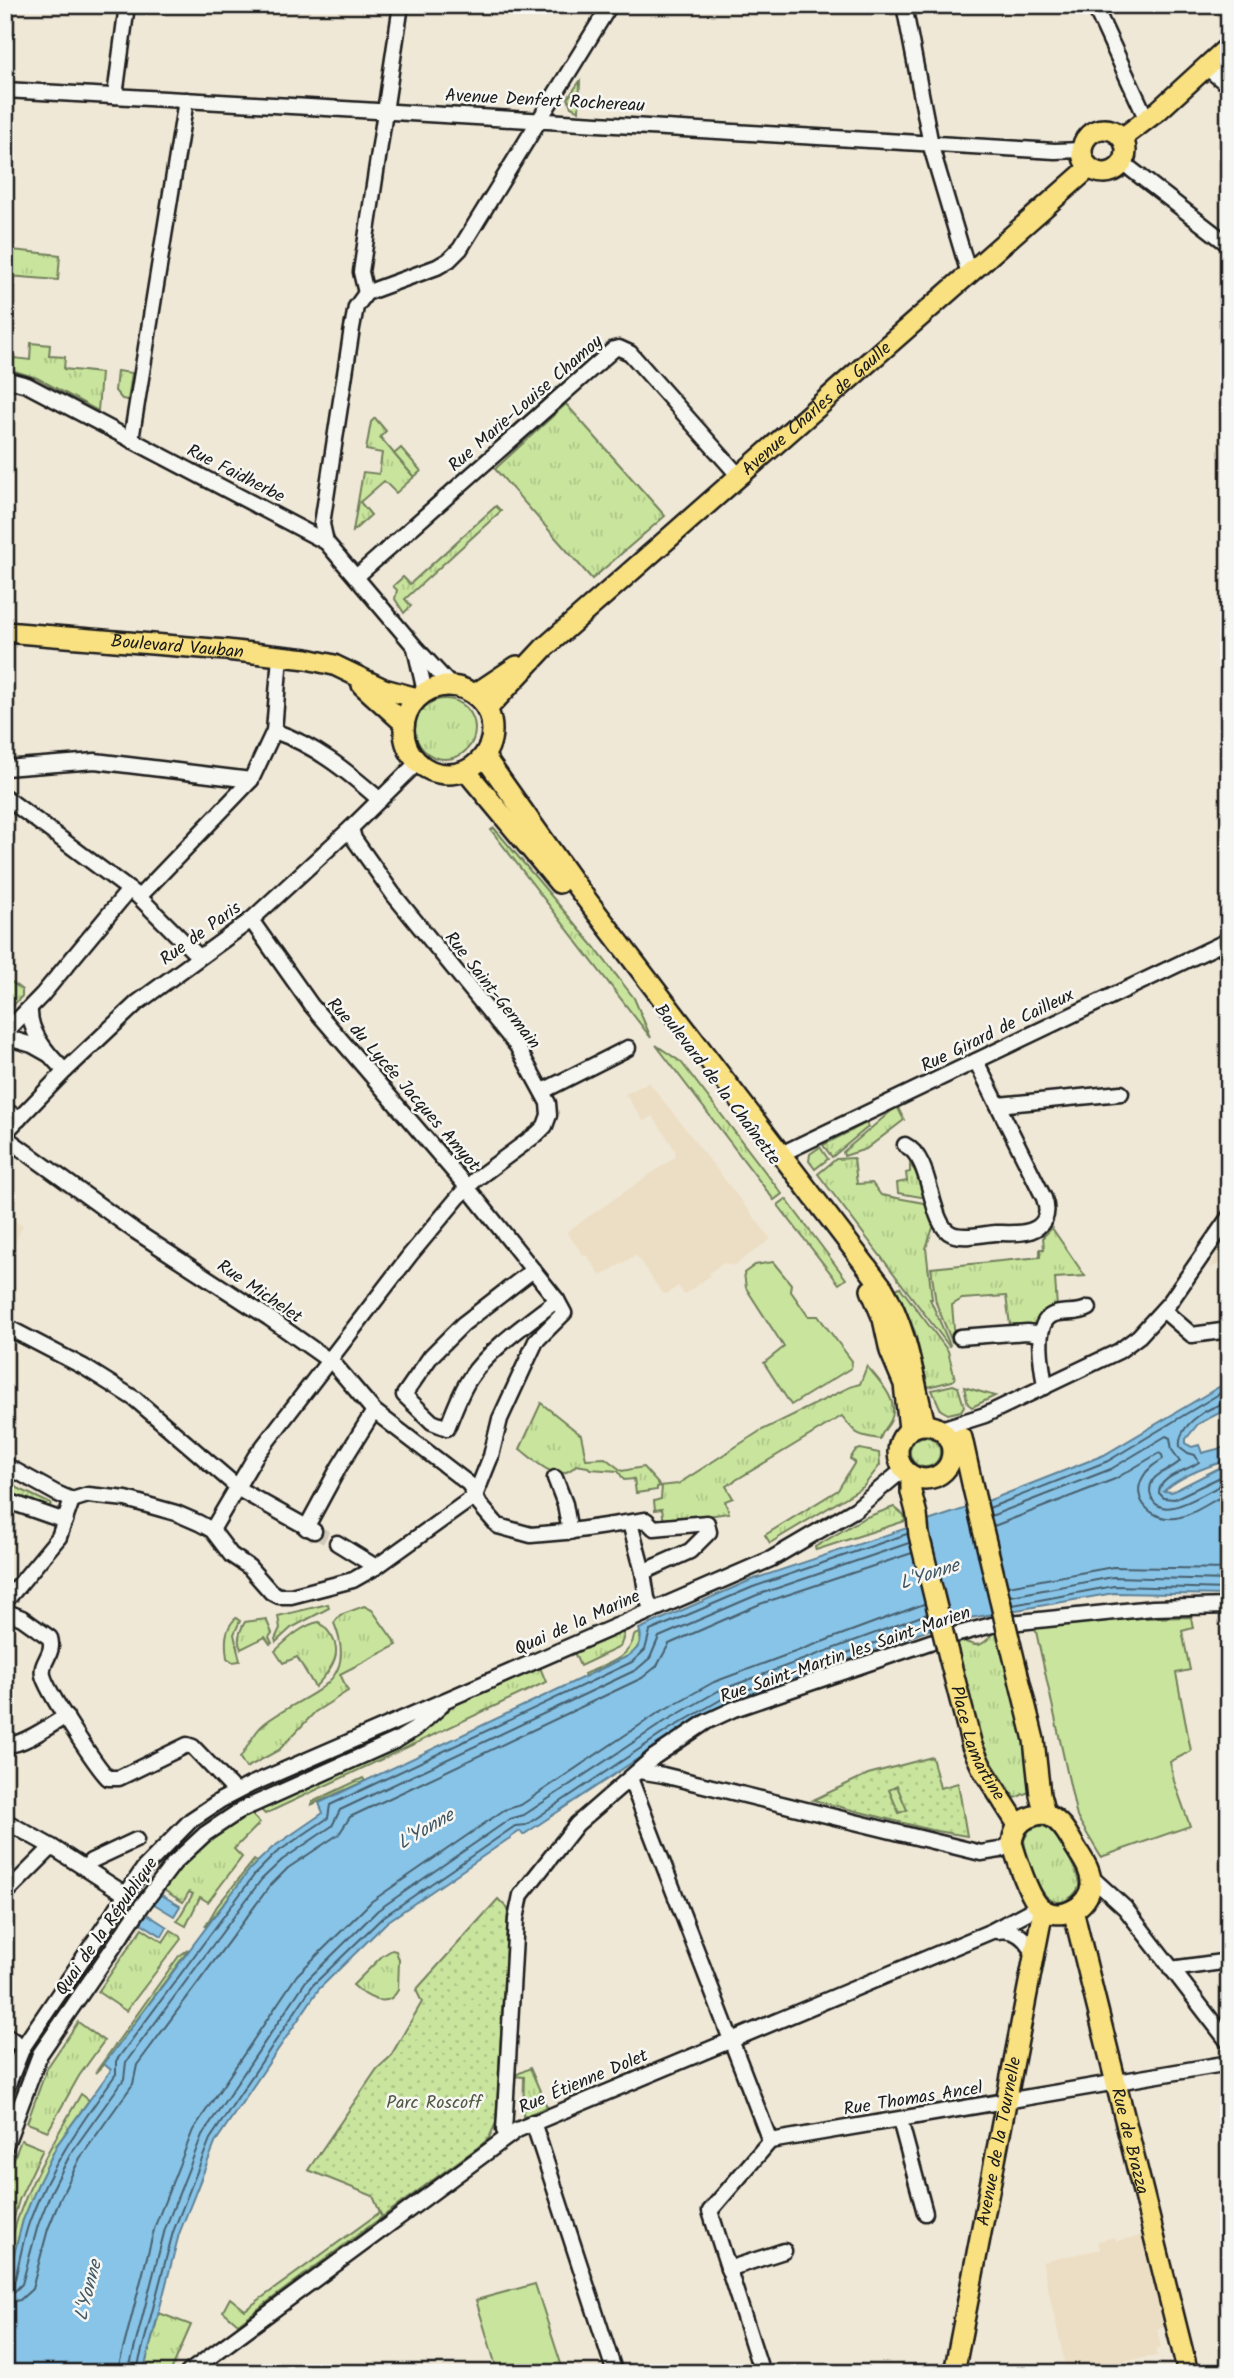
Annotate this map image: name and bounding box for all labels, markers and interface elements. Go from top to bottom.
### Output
street label: Avenue Denfert Rochereau [444,82,646,121]
street label: Rue Marie-Louise Chamoy [442,328,610,480]
street label: Avenue Charles de Gaulle [735,335,899,484]
street label: Rue Faidherbe [181,437,290,512]
street label: Boulevard Vauban [110,628,245,668]
street label: Rue de Paris [154,894,248,974]
street label: Rue Saint-Germain [436,926,547,1056]
street label: Rue Girard de Cailleux [916,981,1080,1081]
street label: Rue du Lycée Jacques Amyot [319,991,488,1179]
street label: Boulevard de la Chaînette [646,998,787,1172]
street label: Rue Michelet [210,1253,309,1332]
water label: L'Yonne [896,1550,966,1599]
street label: Quai de la Marine [510,1583,645,1664]
street label: Rue Saint-Martin les Saint-Marien [716,1599,975,1712]
street label: Place Lamartine [941,1683,1012,1807]
water label: L'Yonne [392,1800,462,1858]
street label: Quai de la République [48,1852,166,2002]
street label: Rue Étienne Dolet [514,2042,654,2123]
street label: Avenue de la Tournelle [970,2054,1030,2229]
street label: Rue Thomas Ancel [842,2074,986,2125]
street label: Rue de Brazza [1102,2085,1156,2198]
park label: Parc Roscoff [386,2089,484,2118]
water label: L'Yonne [67,2255,112,2324]

